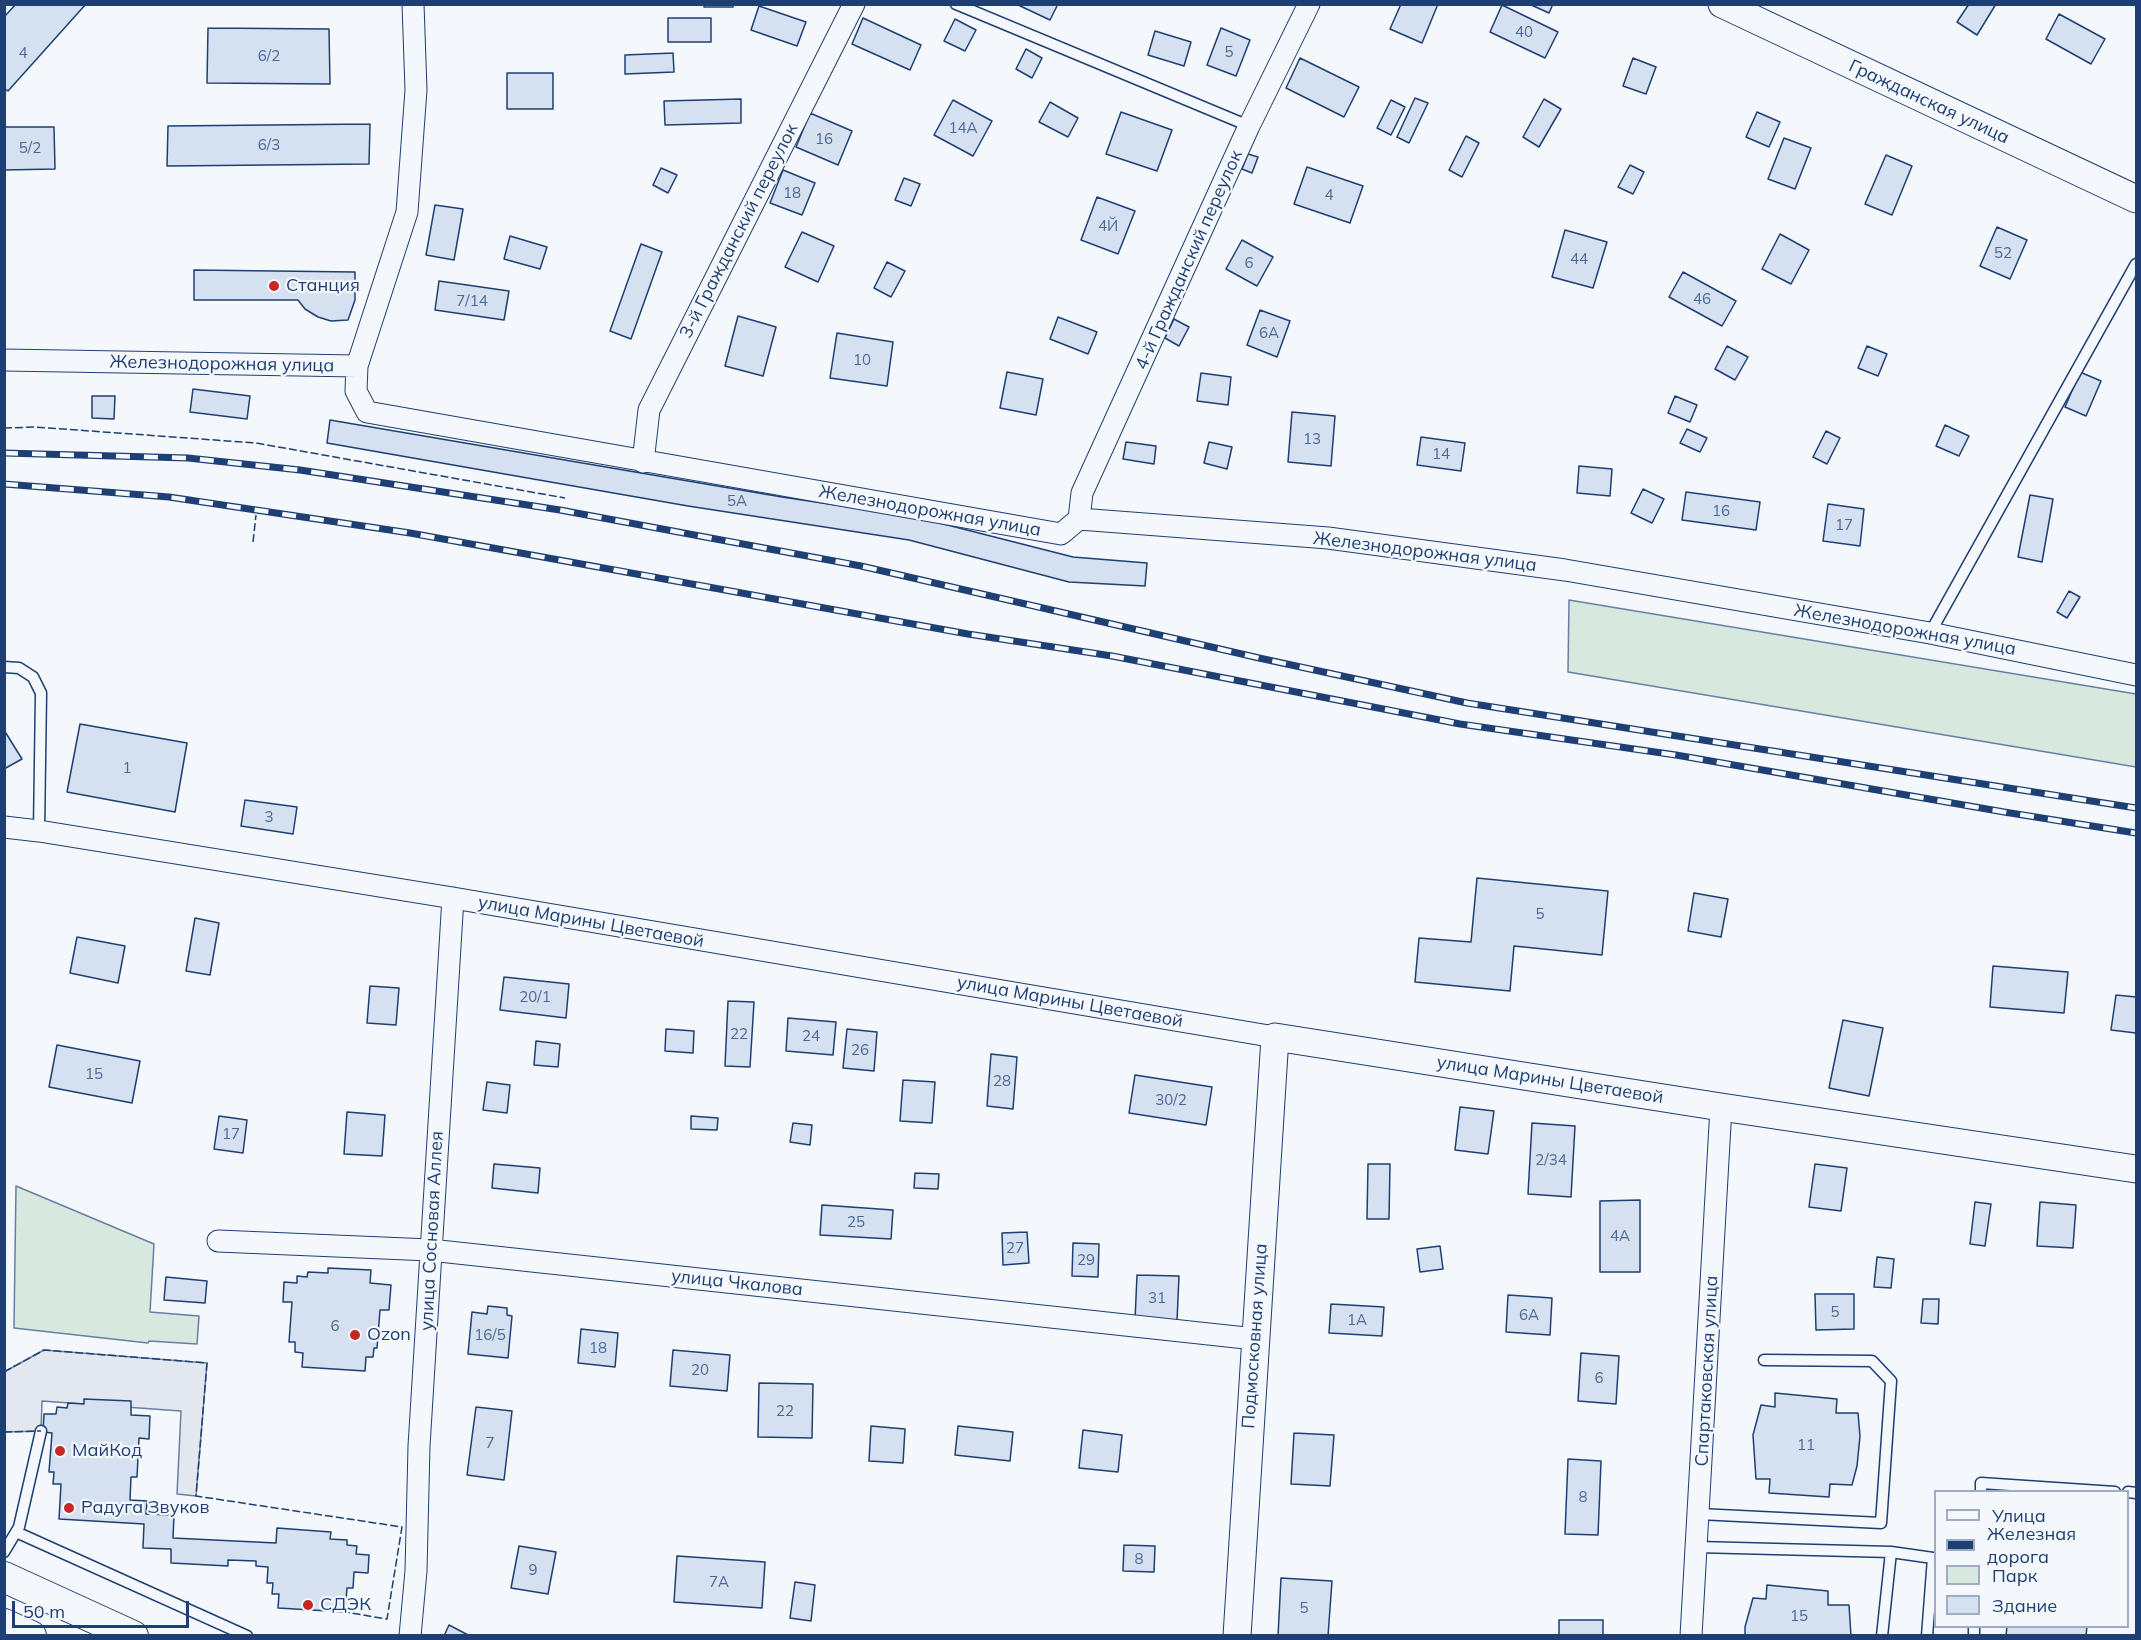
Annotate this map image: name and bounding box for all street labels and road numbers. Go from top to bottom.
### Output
street label: Гражданская улица [1845,55,2013,149]
street label: 3-й Гражданский переулок [675,120,803,342]
street label: 4-й Гражданский переулок [1131,147,1247,373]
street label: Железнодорожная улица [109,351,335,377]
street label: Железнодорожная улица [817,481,1043,541]
street label: Железнодорожная улица [1312,528,1538,576]
street label: Железнодорожная улица [1792,600,2018,660]
street label: улица Марины Цветаевой [476,891,706,953]
street label: улица Марины Цветаевой [955,971,1185,1033]
street label: улица Марины Цветаевой [1435,1051,1665,1109]
street label: улица Сосновая Аллея [416,1131,448,1331]
street label: Подмосковная улица [1238,1243,1272,1429]
street label: улица Чкалова [670,1265,804,1301]
street label: Спартаковская улица [1691,1275,1723,1467]

